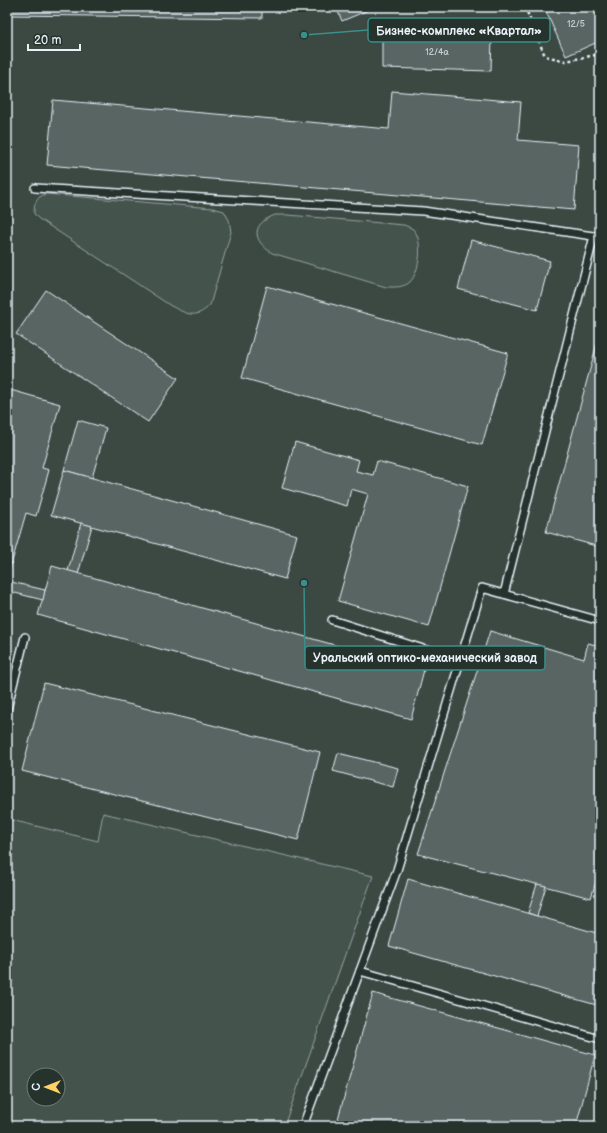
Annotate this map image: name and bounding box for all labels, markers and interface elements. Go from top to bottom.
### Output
callout: Бизнес-комплекс «Квартал» [368,18,550,42]
house number: 12/5 [567,19,585,30]
text: Бизнес-комплекс «Квартал» [376,24,542,39]
scale bar [28,26,80,52]
text: 20 m [34,33,61,48]
house number: 12/4а [425,47,450,58]
callout: Уральский оптико-механический завод [305,646,545,670]
text: Уральский оптико-механический завод [313,651,538,666]
north arrow [26,1067,66,1107]
text: С [30,1083,43,1091]

